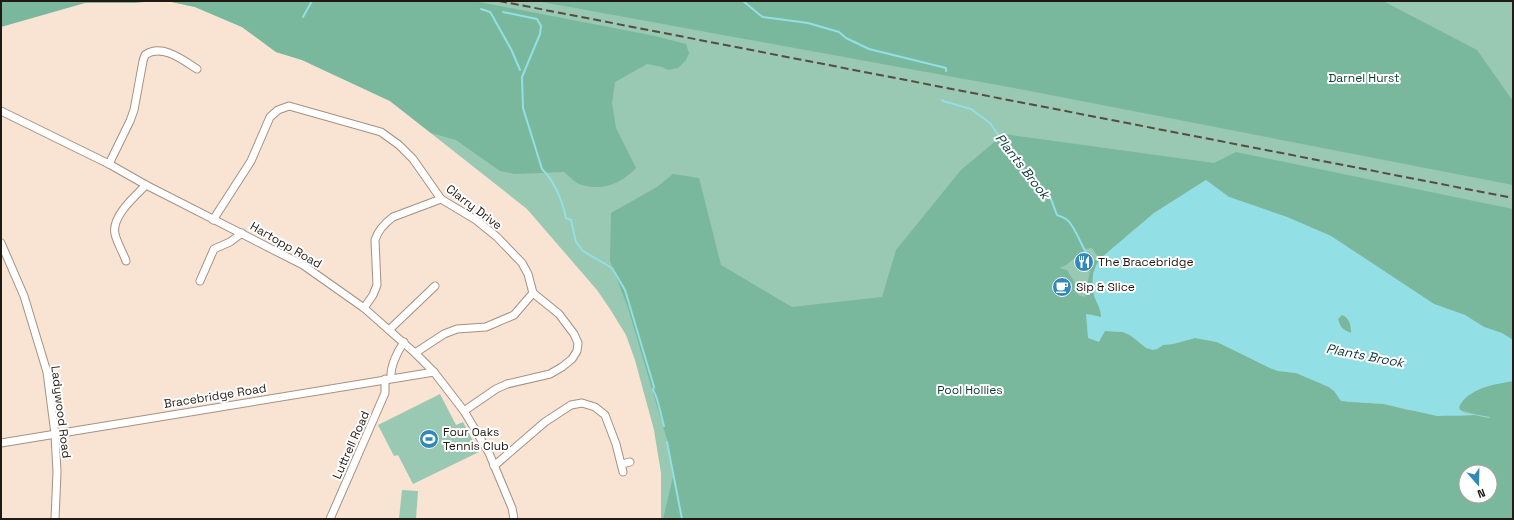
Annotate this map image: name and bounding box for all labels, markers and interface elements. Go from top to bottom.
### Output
park label: Darnel Hurst [1328,70,1400,86]
water label: Plants Brook [992,130,1055,204]
street label: Clarry Drive [443,181,505,233]
street label: Hartopp Road [247,218,325,272]
restaurant icon: The Bracebridge [1073,251,1095,273]
place label: The Bracebridge [1098,254,1194,270]
cafe icon: Sip & Slice [1051,276,1073,298]
place label: Sip & Slice [1076,279,1135,295]
water label: Plants Brook [1325,340,1407,372]
street label: Ladywood Road [47,365,75,459]
street label: Bracebridge Road [163,380,267,412]
park label: Pool Hollies [937,382,1003,398]
street label: Luttrell Road [329,408,373,482]
place label: Four Oaks Tennis Club [443,424,509,454]
sports icon: Four Oaks Tennis Club [418,428,440,450]
north arrow [1458,464,1498,504]
text: N [1476,486,1487,501]

